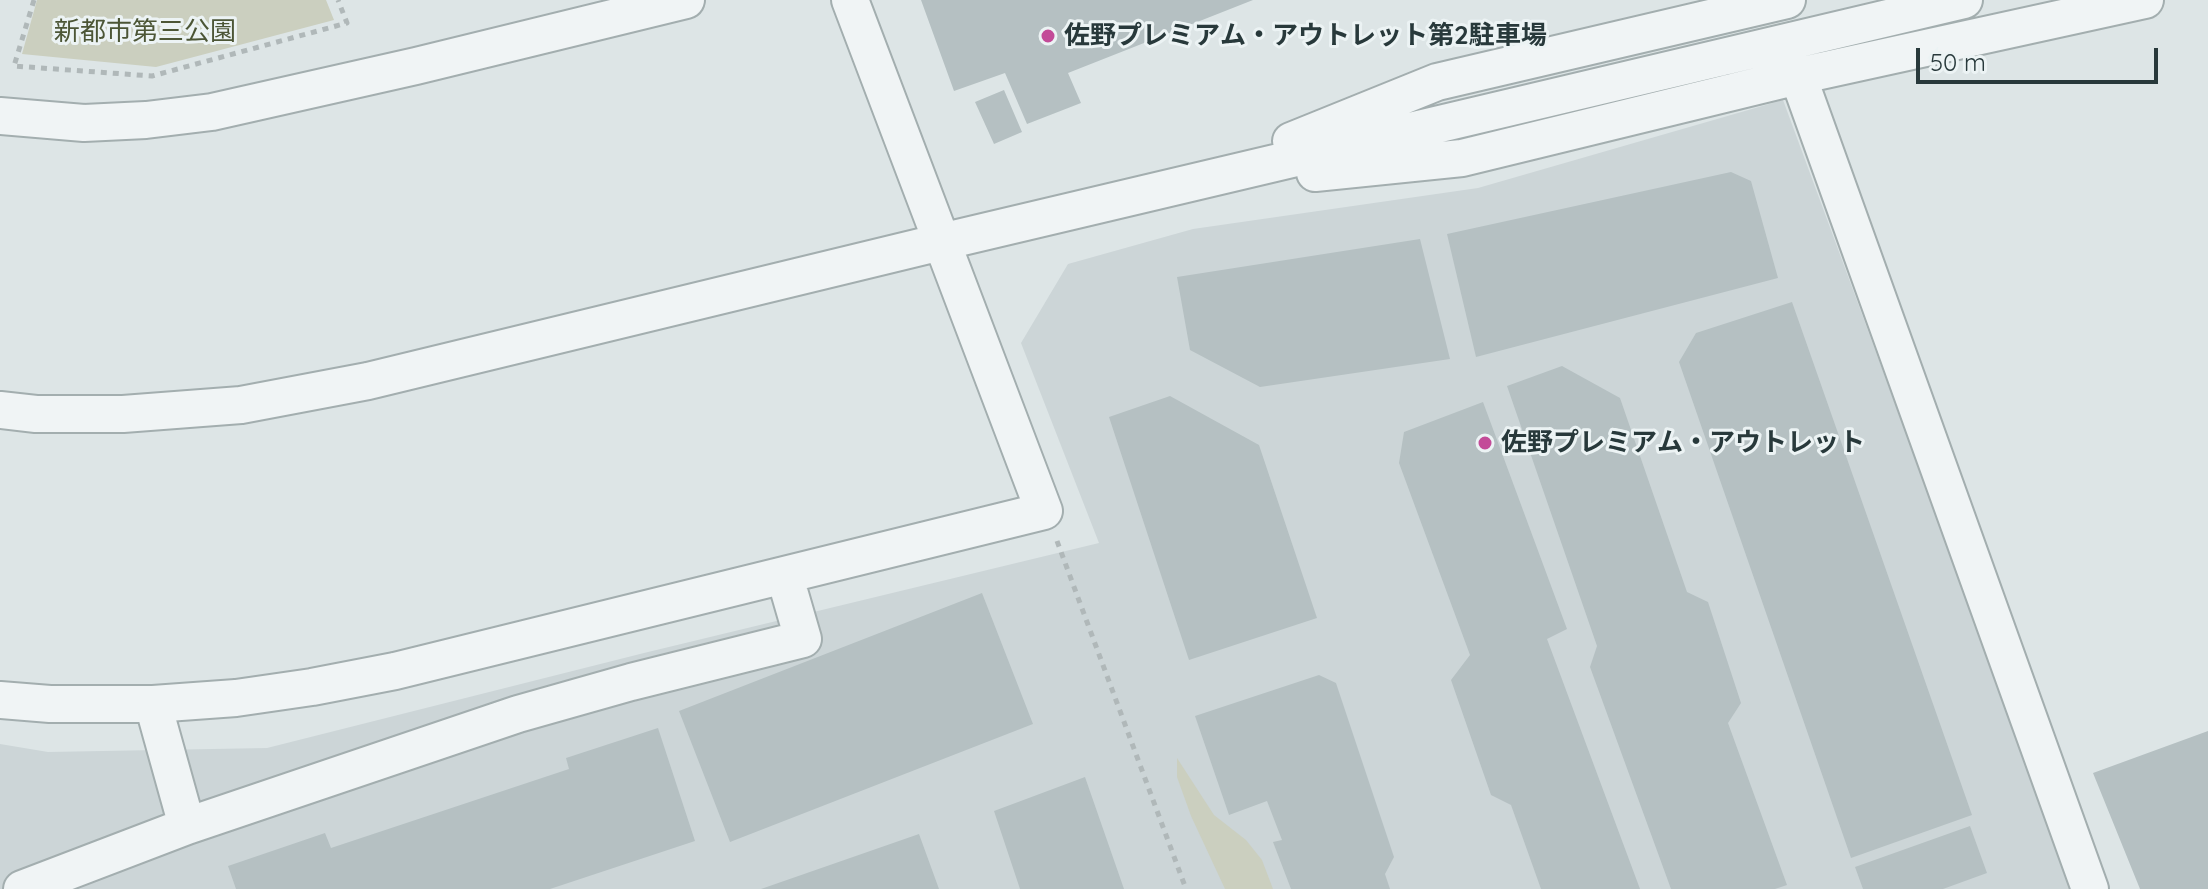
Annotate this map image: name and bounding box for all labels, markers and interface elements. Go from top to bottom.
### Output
park label: 新都市第三公園 [54,16,236,48]
place label: 佐野プレミアム・アウトレット第2駐車場 [1064,20,1547,52]
marker: 佐野プレミアム・アウトレット第2駐車場 [1039,27,1057,45]
scale bar [1920,32,2162,82]
text: 50 m [1930,47,1986,77]
place label: 佐野プレミアム・アウトレット [1501,427,1865,459]
marker: 佐野プレミアム・アウトレット [1476,434,1494,452]

